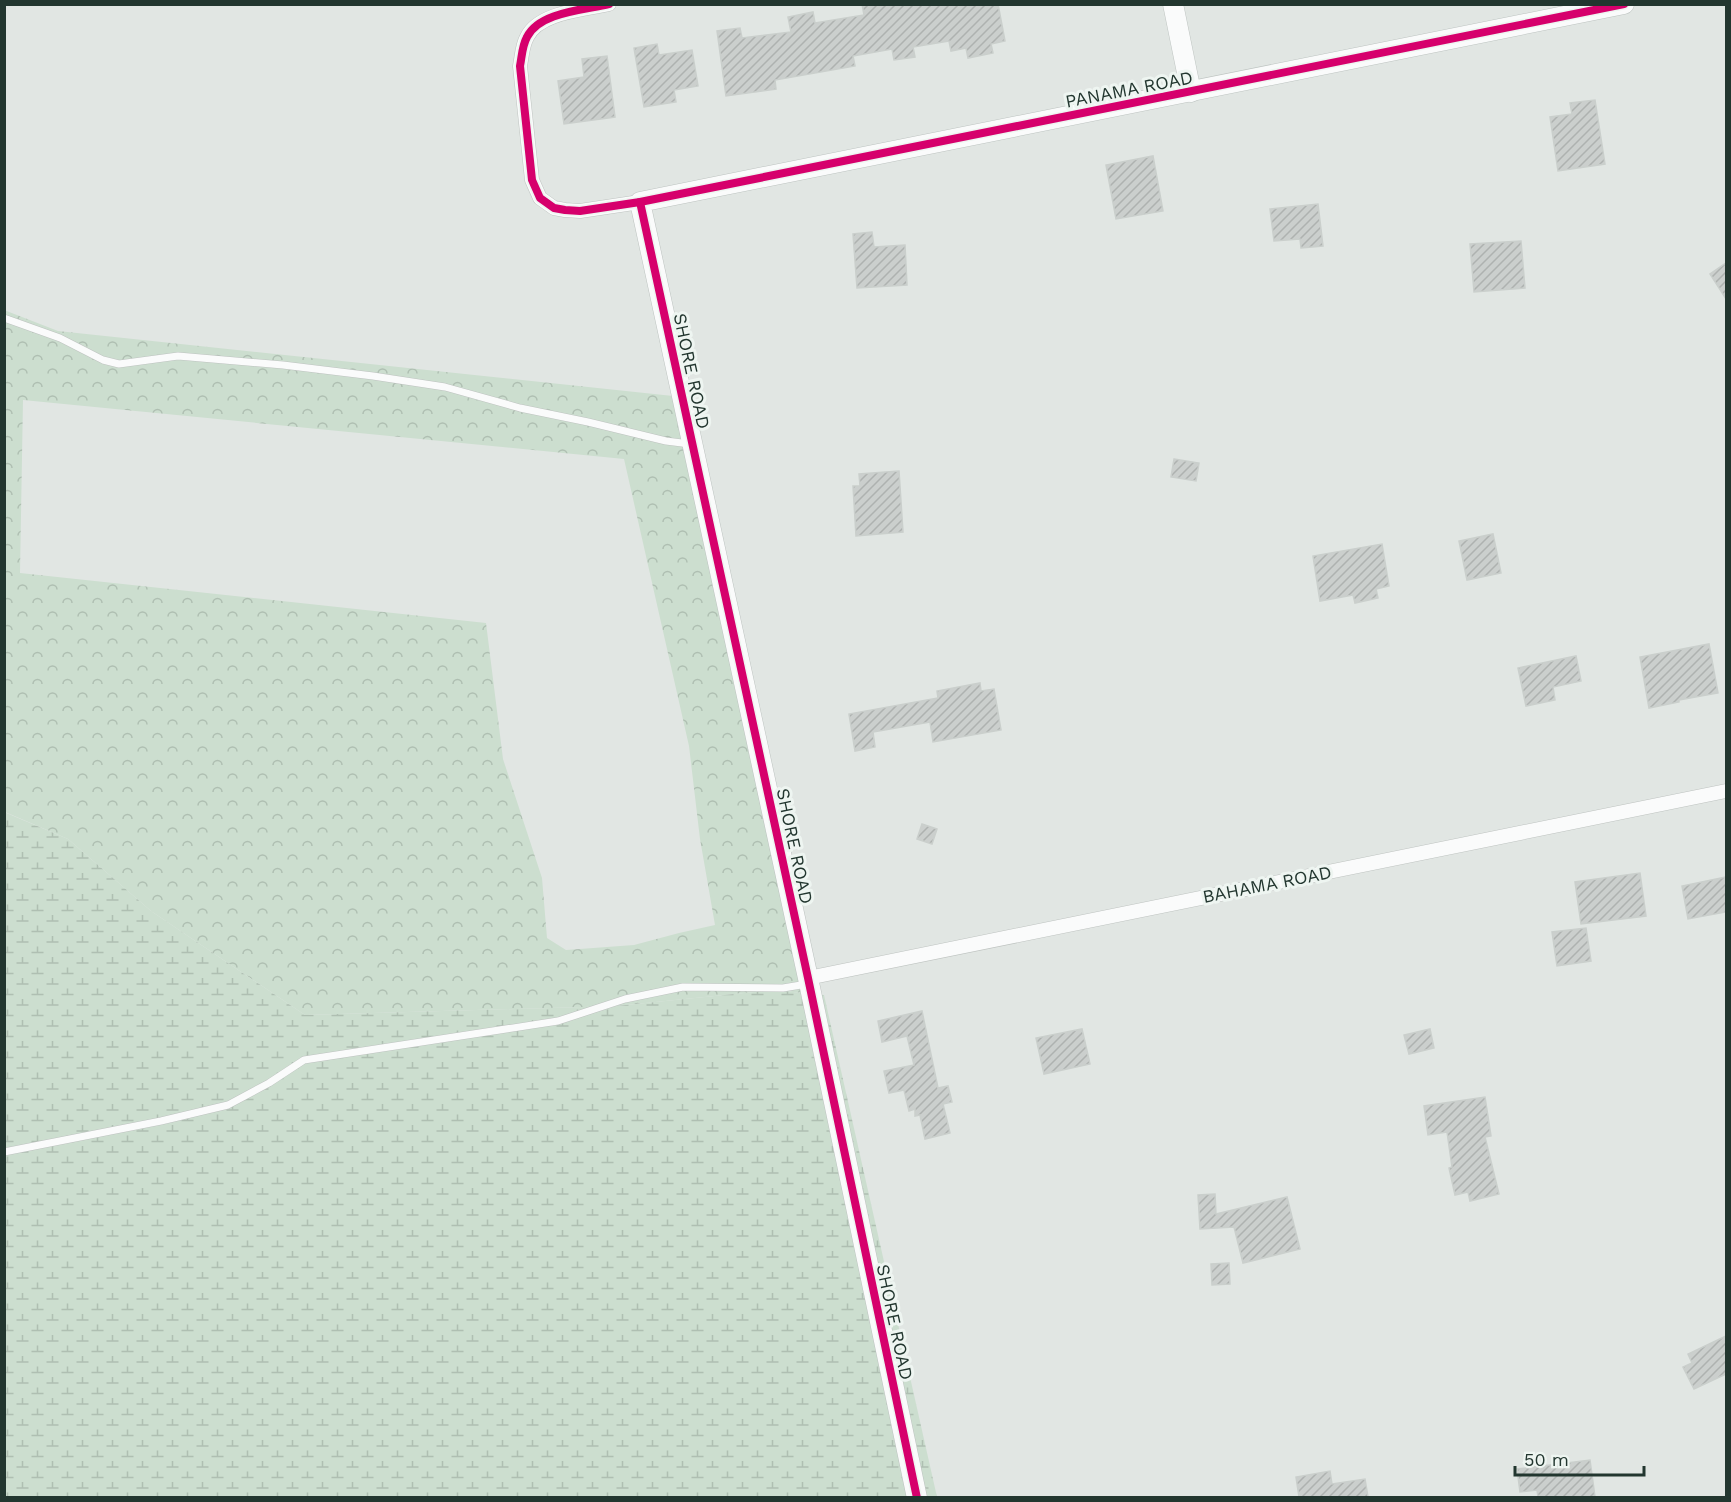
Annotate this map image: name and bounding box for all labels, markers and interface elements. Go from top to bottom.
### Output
street label: PANAMA ROAD [1063,66,1195,112]
street label: SHORE ROAD [670,311,714,431]
street label: SHORE ROAD [773,786,817,906]
street label: BAHAMA ROAD [1201,861,1333,907]
street label: SHORE ROAD [873,1262,917,1382]
scale bar [1515,1439,1644,1477]
text: 50 m [1524,1449,1569,1470]

